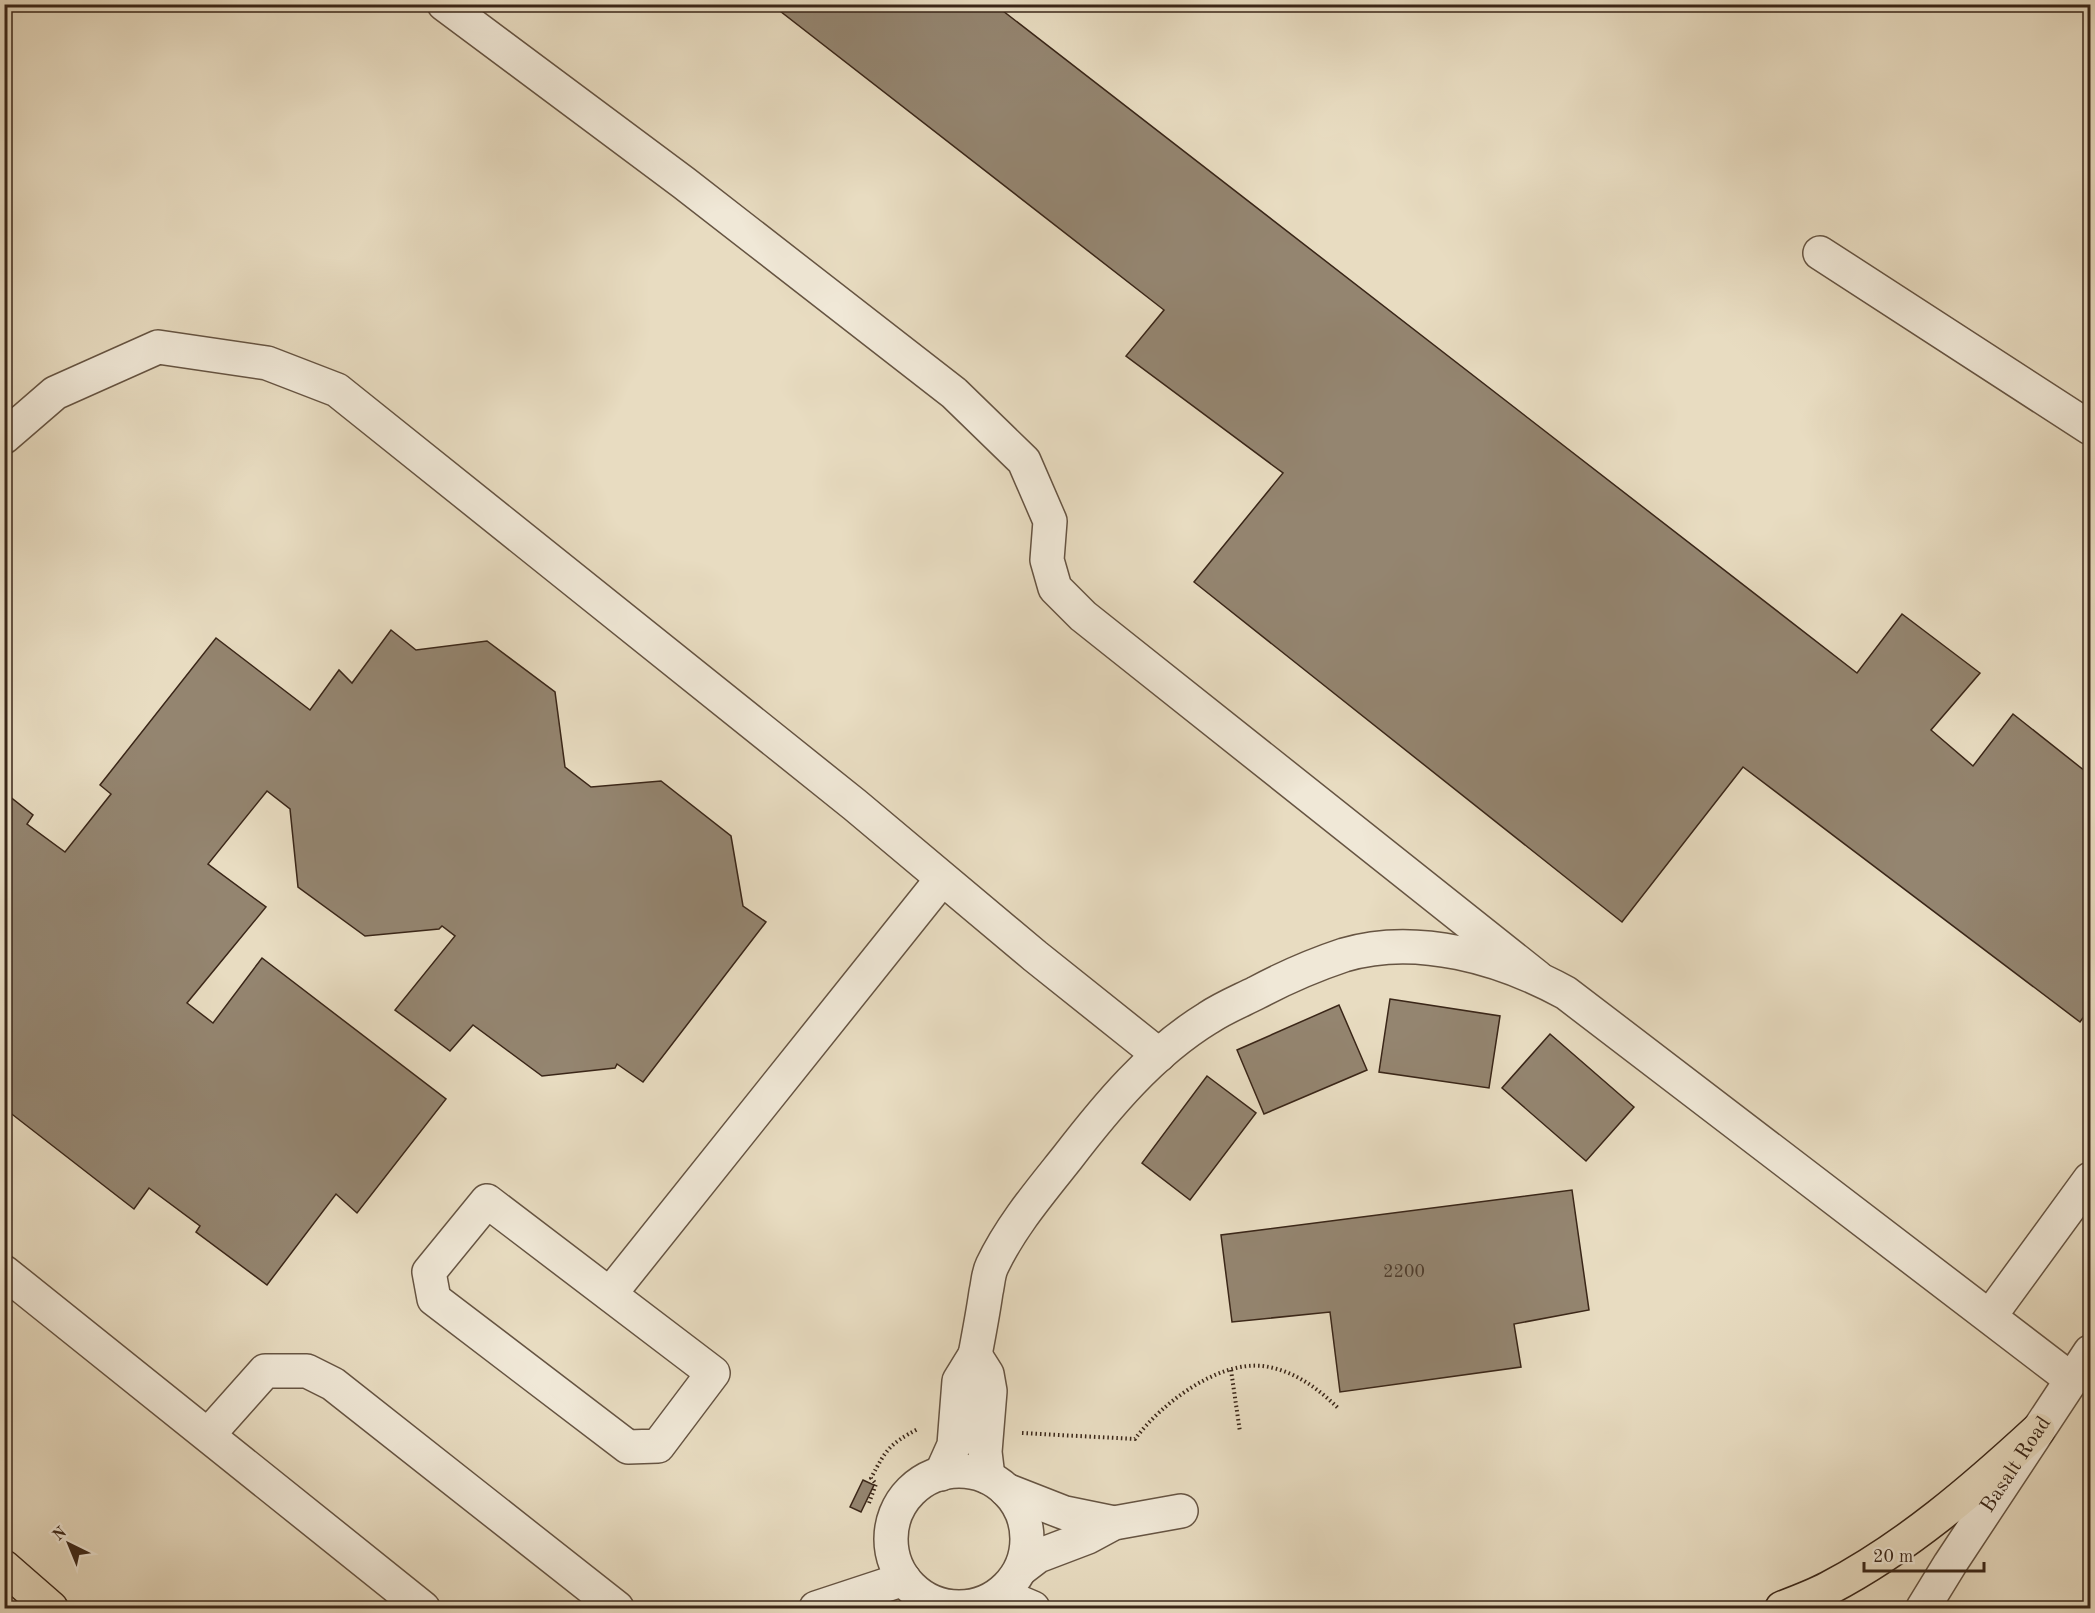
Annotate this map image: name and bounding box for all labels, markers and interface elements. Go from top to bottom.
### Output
house number: 2200 [1383,1263,1425,1281]
street label: Basalt Road [1977,1413,2055,1516]
north arrow [39,1514,99,1574]
text: N [50,1524,71,1545]
scale bar [1864,1535,1984,1573]
text: 20 m [1873,1548,1913,1566]

